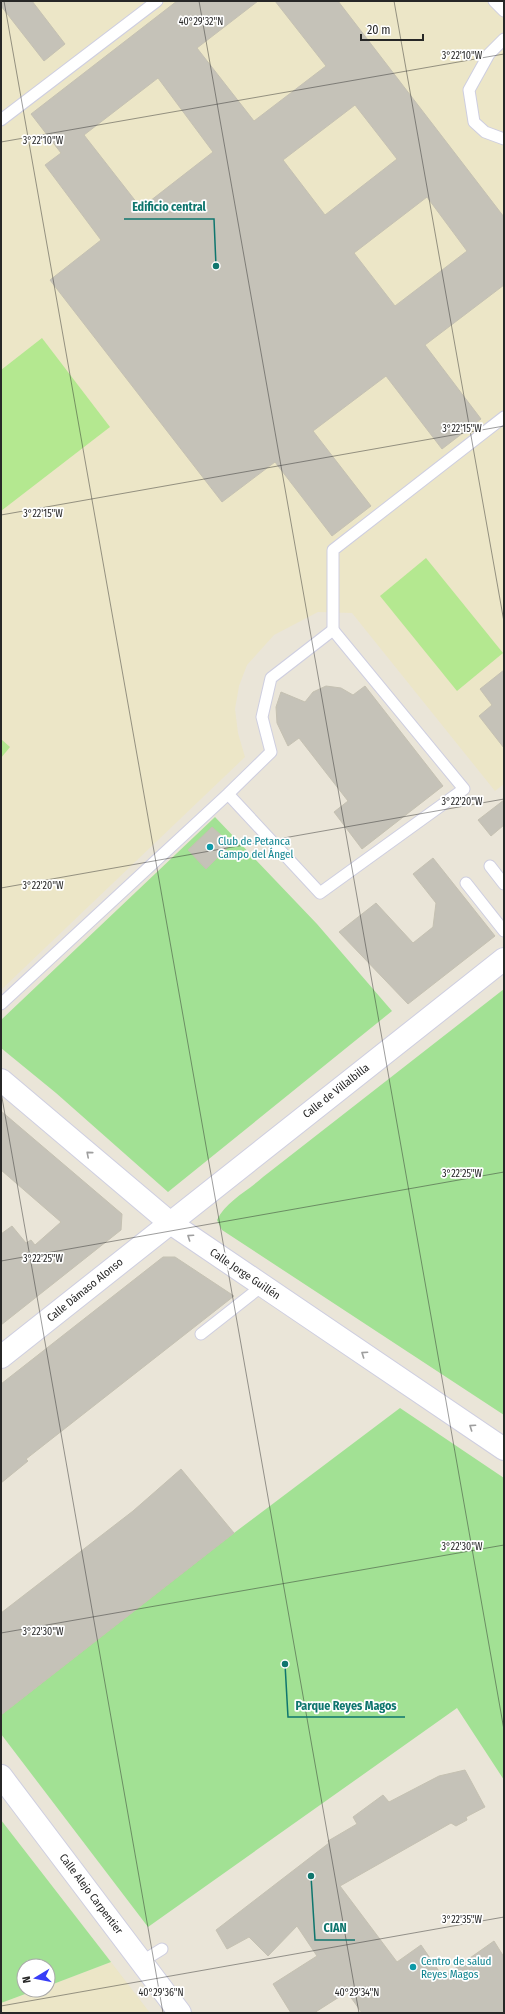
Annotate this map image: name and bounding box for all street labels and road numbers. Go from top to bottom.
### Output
street label: Calle de Villalbilla [300,1061,372,1121]
street label: Calle Jorge Guillén [207,1246,283,1302]
street label: Calle Dámaso Alonso [44,1255,126,1325]
street label: Calle Alejo Carpentier [57,1851,126,1937]

